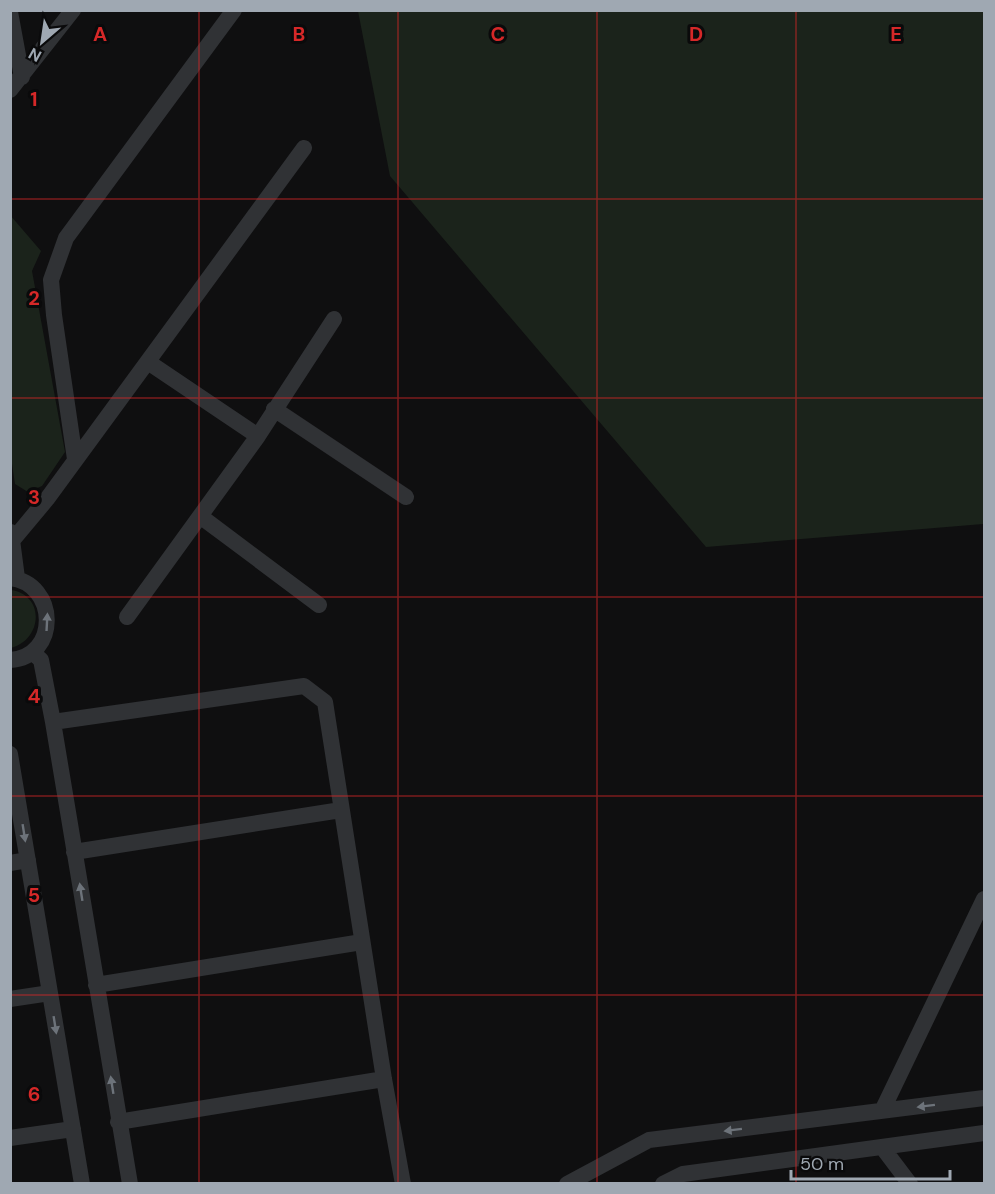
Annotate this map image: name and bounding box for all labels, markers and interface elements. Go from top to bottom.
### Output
north arrow [12,12,72,72]
text: A [93,21,107,47]
text: B [293,21,305,47]
text: C [491,21,505,47]
text: D [689,21,703,47]
text: E [890,21,902,47]
text: N [25,43,45,67]
text: 1 [30,86,38,112]
text: 2 [28,285,40,311]
text: 3 [28,484,40,510]
one-way arrow [42,612,51,631]
text: 4 [28,683,41,709]
one-way arrow [19,823,28,842]
text: 5 [28,882,40,908]
one-way arrow [76,883,85,902]
one-way arrow [51,1016,60,1035]
one-way arrow [108,1075,117,1094]
text: 6 [28,1081,40,1107]
one-way arrow [917,1101,936,1110]
one-way arrow [723,1125,742,1134]
scale bar [791,1143,950,1181]
text: 50 m [800,1152,844,1176]

